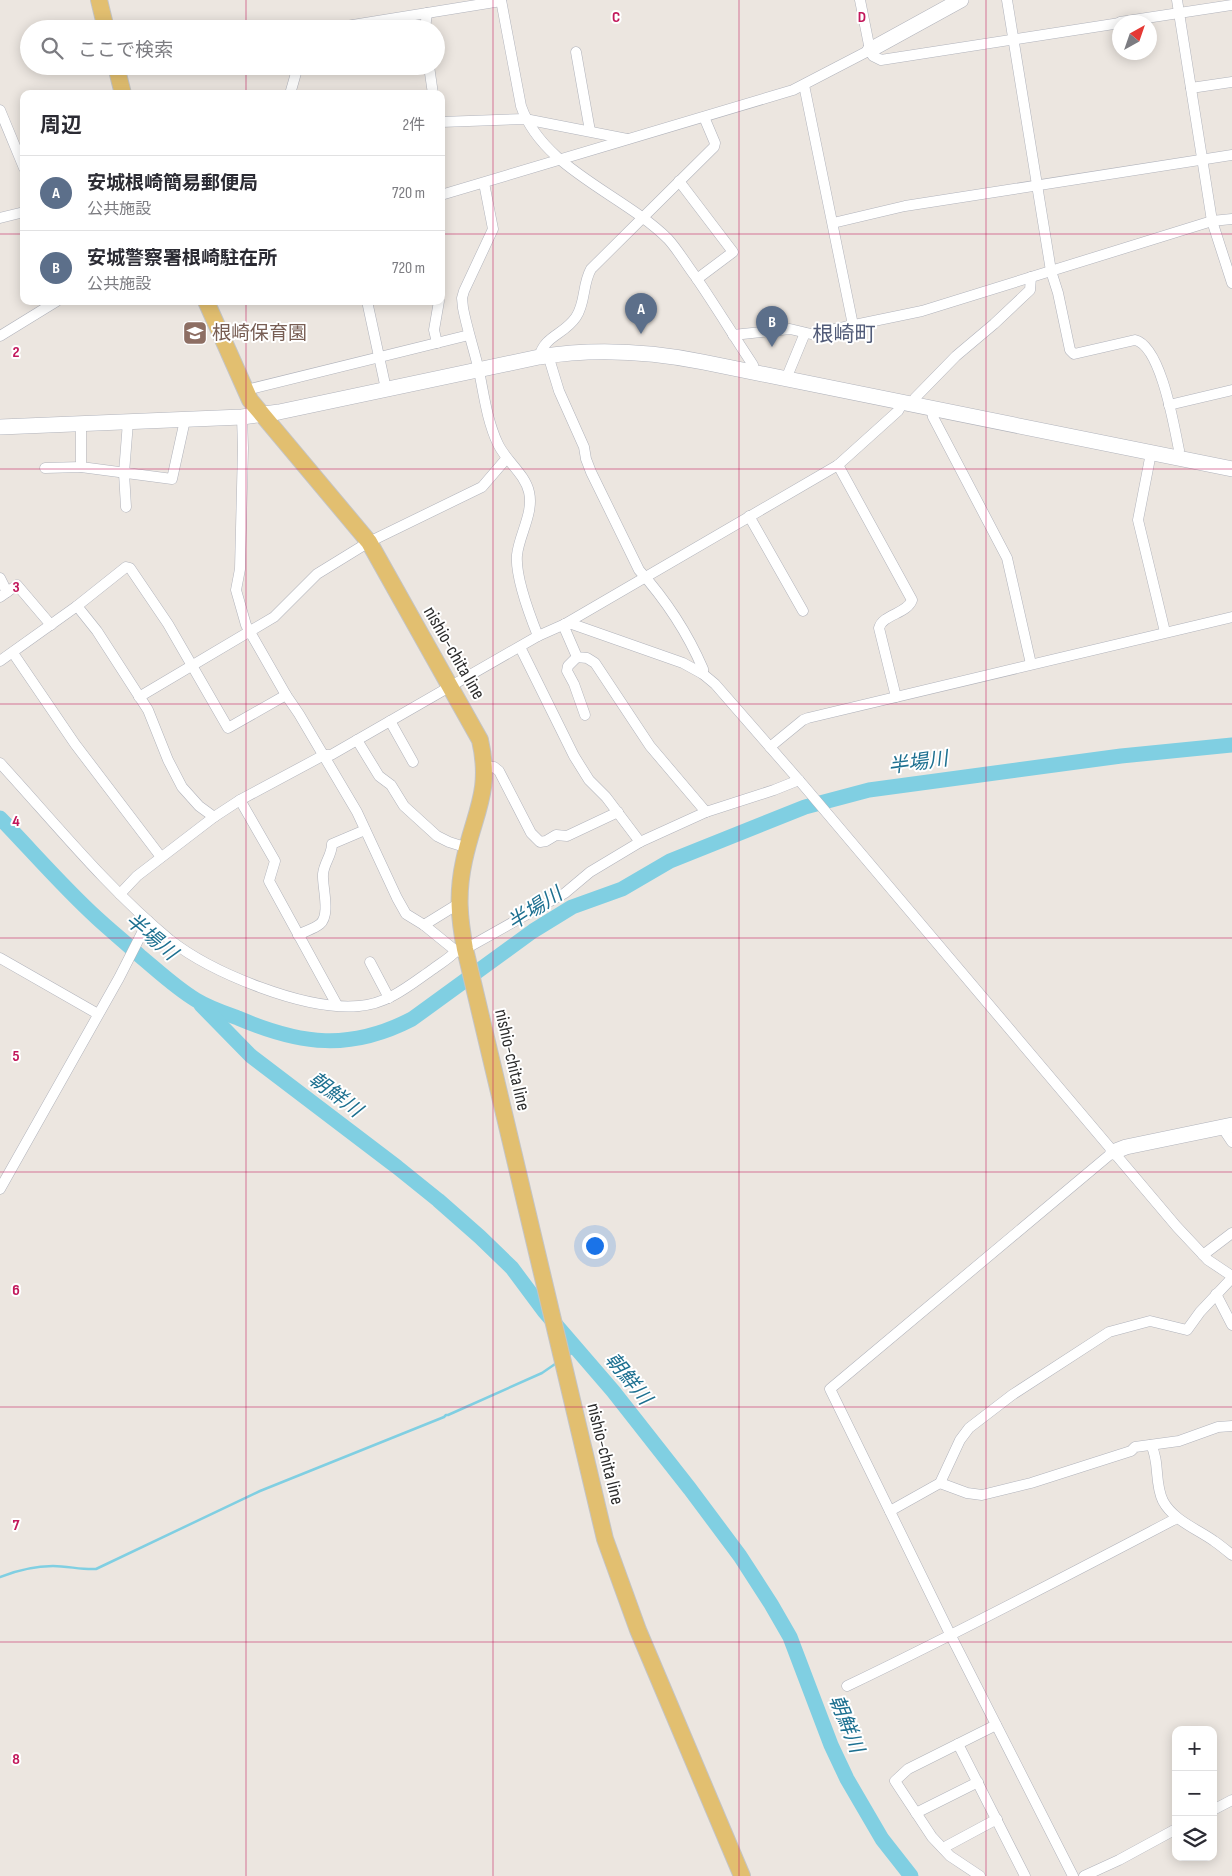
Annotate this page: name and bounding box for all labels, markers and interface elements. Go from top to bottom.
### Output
text: C [612,8,620,27]
text: D [858,8,866,27]
north arrow [1112,15,1157,60]
search box [20,20,445,75]
icon: search [38,34,66,62]
text: ここで検索 [78,39,173,62]
text: 周辺 [40,113,82,138]
text: 2件 [402,116,425,135]
text: 安城根崎簡易郵便局 [87,172,258,195]
text: A [52,184,60,203]
text: 720 m [392,184,425,203]
text: 公共施設 [87,200,151,219]
text: 安城警察署根崎駐在所 [87,247,277,270]
text: B [52,259,60,278]
text: 720 m [392,259,425,278]
text: 公共施設 [87,275,151,294]
pin: A [625,293,657,334]
pin: B [756,306,788,347]
school or university icon: 根崎保育園 [182,320,208,346]
place label: 根崎保育園 [212,322,307,345]
district label: 根崎町 [813,322,876,347]
text: 2 [12,343,20,362]
text: 3 [12,578,20,597]
street label: nishio-chita line [418,602,490,704]
water label: 半場川 [887,747,951,779]
text: 4 [12,812,20,831]
water label: 半場川 [503,882,568,935]
water label: 半場川 [120,909,183,967]
street label: nishio-chita line [489,1007,535,1113]
text: 5 [12,1047,20,1066]
water label: 朝鮮川 [304,1067,368,1124]
your location [582,1233,608,1259]
text: 6 [12,1281,20,1300]
water label: 朝鮮川 [600,1348,657,1411]
street label: nishio-chita line [581,1401,629,1507]
text: 7 [13,1516,20,1535]
water label: 朝鮮川 [824,1692,869,1758]
map controls [1172,1726,1217,1861]
button: + [1172,1726,1217,1771]
text: 8 [12,1750,20,1769]
button: − [1172,1771,1217,1816]
button: layers [1172,1816,1217,1861]

